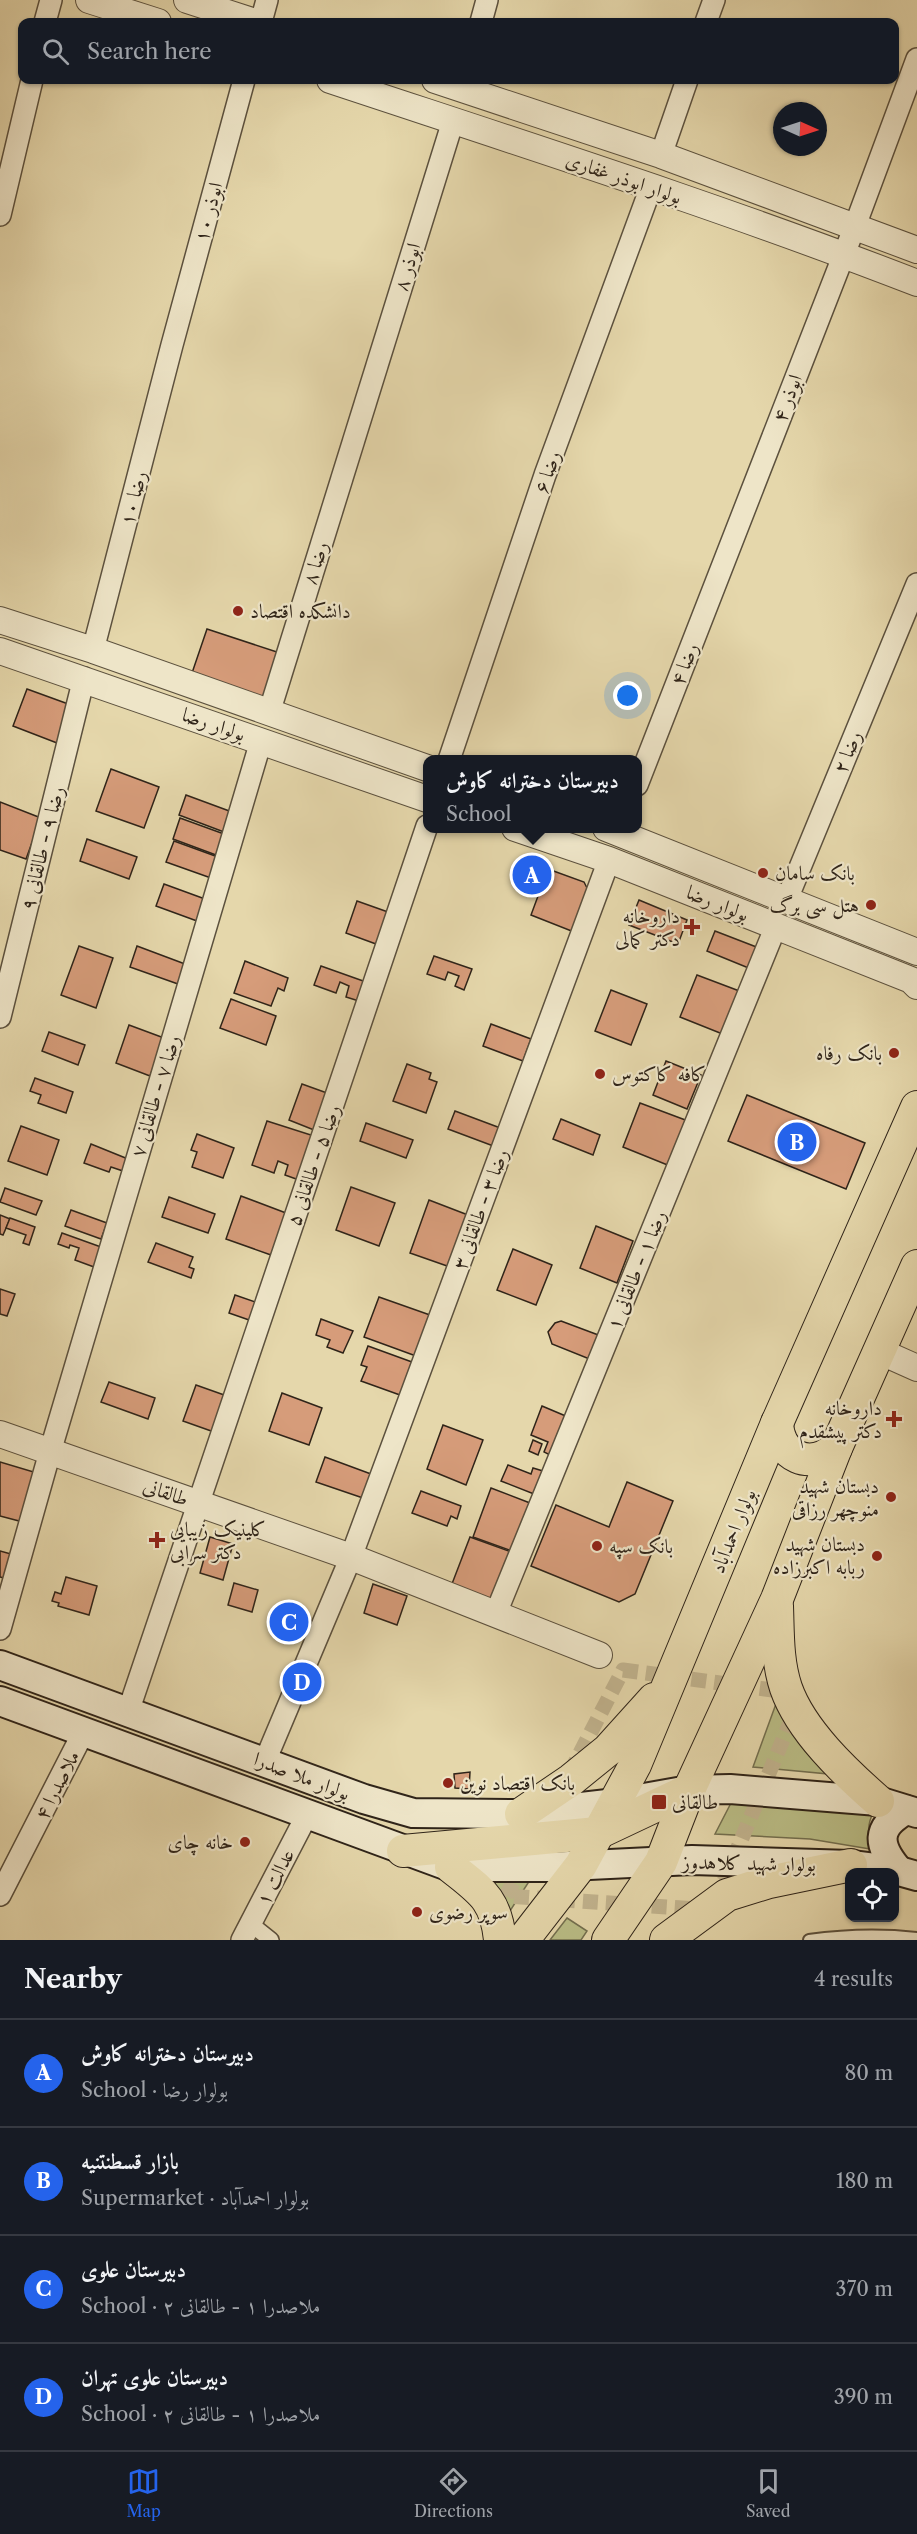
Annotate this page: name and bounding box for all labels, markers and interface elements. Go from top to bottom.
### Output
search box [18,18,899,84]
icon: search [39,35,72,68]
text: Search here [87,38,212,65]
north arrow [773,102,827,156]
street label: بولوار ابوذر غفاری [563,147,685,210]
street label: ابوذر ۱۰ [189,180,228,245]
street label: ابوذر ۸ [388,240,427,294]
street label: ابوذر ۴ [767,371,808,426]
street label: رضا ۶ [529,447,565,497]
street label: رضا ۱۰ [115,468,151,528]
street label: رضا ۸ [297,539,333,587]
place label: دانشکده اقتصاد [250,599,351,623]
marker: دانشکده اقتصاد [231,604,245,618]
street label: رضا ۴ [665,639,703,689]
your location [613,681,642,710]
street label: بولوار رضا [179,702,249,747]
street label: رضا ۲ [828,727,866,777]
popup [423,755,642,833]
text: دبیرستان دخترانه کاوش [446,767,619,794]
street label: رضا ۹ - طالقانی ۹ [15,784,69,912]
text: School [446,802,512,826]
pin: A [512,852,552,898]
place label: بانک سامان [775,861,855,885]
marker: بانک سامان [756,866,770,880]
street label: بولوار رضا [683,880,753,927]
place label: هتل سی برگ [769,893,859,920]
marker: هتل سی برگ [864,898,878,912]
place label: داروخانه دکتر کمالی [615,904,680,951]
marker: داروخانه دکتر کمالی [685,920,699,934]
street label: رضا ۷ - طالقانی ۷ [125,1032,185,1160]
place label: بانک رفاه [816,1041,882,1065]
marker: بانک رفاه [887,1046,901,1060]
place label: کافه کاکتوس [612,1062,707,1087]
marker: کافه کاکتوس [593,1067,607,1081]
street label: رضا ۵ - طالقانی ۵ [281,1101,345,1229]
pin: B [778,1120,816,1164]
street label: رضا ۳ - طالقانی ۳ [447,1145,513,1273]
street label: رضا ۱ - طالقانی ۱ [601,1207,671,1333]
place label: داروخانه دکتر پیشقدم [799,1396,882,1449]
marker: داروخانه دکتر پیشقدم [887,1412,901,1426]
street label: طالقانی [140,1473,192,1511]
place label: دبستان شهید منوچهر رزاقی [792,1474,879,1522]
street label: بولوار احمدآباد [705,1485,762,1577]
marker: دبستان شهید منوچهر رزاقی [884,1490,898,1504]
place label: کلینیک زیبایی دکتر سرابی [170,1517,266,1567]
marker: کلینیک زیبایی دکتر سرابی [148,1531,166,1549]
place label: دبستان شهید ربابه اکبرزاده [773,1532,865,1580]
place label: بانک سپه [609,1534,673,1560]
marker: بانک سپه [590,1539,604,1553]
marker: دبستان شهید ربابه اکبرزاده [870,1549,884,1563]
pin: C [270,1600,308,1644]
pin: D [282,1660,322,1704]
street label: ملاصدرا ۴ [29,1746,85,1824]
street label: بولوار ملا صدرا [250,1747,354,1806]
place label: بانک اقتصاد نوین [460,1771,575,1796]
marker: بانک اقتصاد نوین [441,1776,455,1790]
place label: طالقانی [672,1790,718,1814]
marker: طالقانی [650,1793,668,1811]
place label: خانه چای [168,1830,233,1856]
marker: خانه چای [238,1835,252,1849]
street label: عدالت ۱ [251,1845,299,1909]
street label: بولوار شهید کلاهدوز [680,1850,816,1877]
map controls [845,1868,899,1922]
button: locate [845,1868,899,1922]
place label: سوپر رضوی [429,1900,508,1926]
marker: سوپر رضوی [410,1905,424,1919]
text: Nearby [24,1963,122,1995]
text: 4 results [814,1967,893,1991]
text: دبیرستان دخترانه کاوش [81,2040,254,2067]
text: A [36,2061,51,2085]
text: 80 m [845,2061,893,2085]
text: School · بولوار رضا [81,2078,228,2102]
text: بازار قسطنتنیه [81,2148,179,2175]
text: B [36,2169,51,2193]
text: 180 m [836,2169,893,2193]
text: Supermarket · بولوار احمدآباد [81,2186,309,2210]
text: دبیرستان علوی [81,2256,186,2283]
text: C [35,2277,52,2301]
text: 370 m [836,2277,893,2301]
text: School · ملاصدرا ۱ - طالقانی ۲ [81,2294,320,2318]
text: دبیرستان علوی تهران [81,2364,228,2391]
text: D [35,2385,52,2409]
text: 390 m [834,2385,893,2409]
text: School · ملاصدرا ۱ - طالقانی ۲ [81,2402,320,2426]
tab: Map [127,2465,161,2521]
tab: Directions [414,2465,493,2521]
tab: Saved [746,2465,790,2521]

